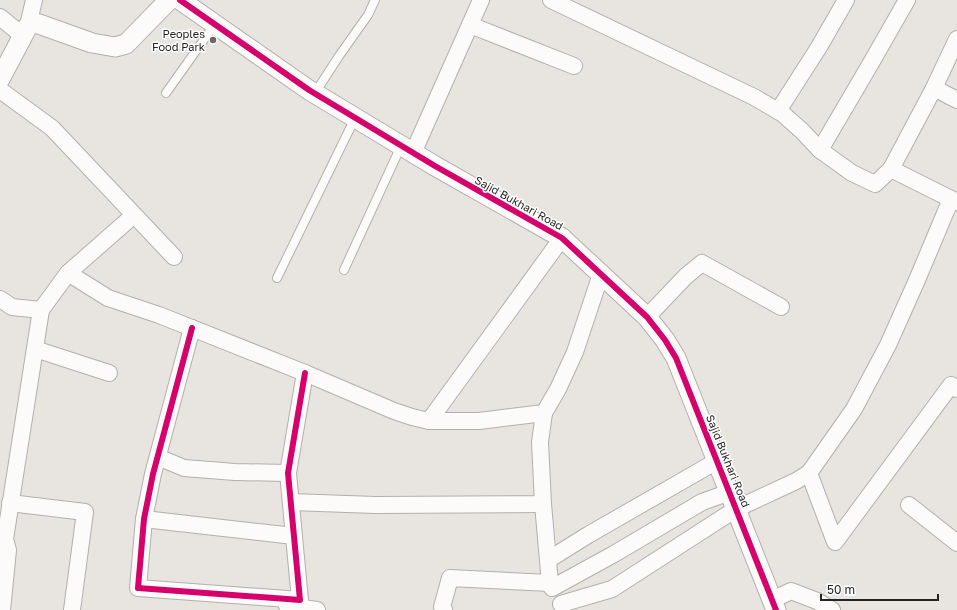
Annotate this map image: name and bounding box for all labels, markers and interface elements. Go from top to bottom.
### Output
place label: Peoples Food Park [152,27,205,53]
marker: Peoples Food Park [208,35,218,45]
street label: Sajid Bukhari Road [473,173,566,232]
street label: Sajid Bukhari Road [704,413,753,509]
scale bar [821,576,938,602]
text: 50 m [827,582,855,597]

